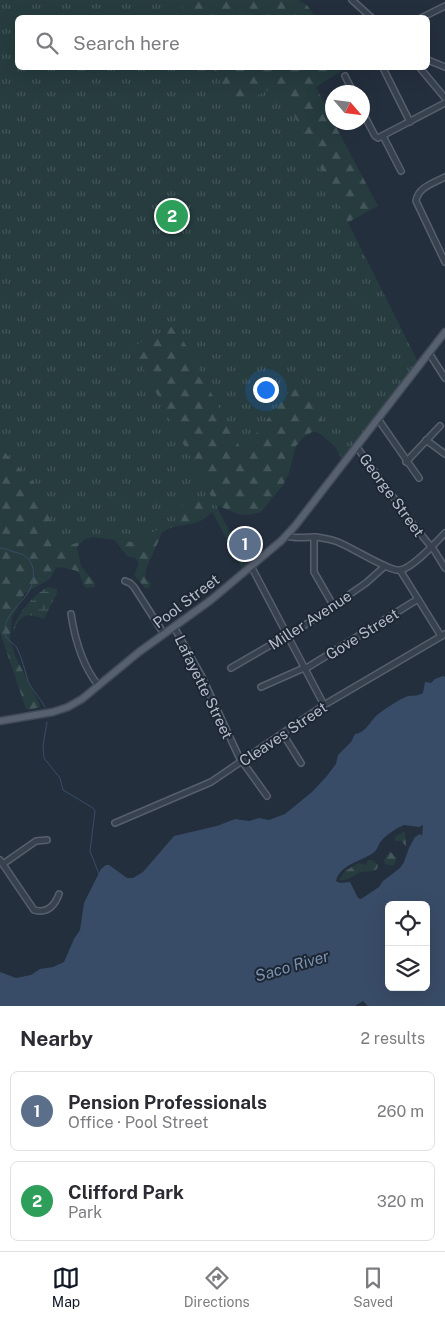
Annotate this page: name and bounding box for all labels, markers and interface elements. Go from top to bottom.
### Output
search box [15,15,430,70]
icon: search [33,29,61,57]
text: Search here [73,32,180,54]
north arrow [325,85,370,130]
pin: 2 [156,197,188,235]
your location [253,377,279,403]
street label: George Street [356,450,428,540]
pin: 1 [229,525,261,563]
street label: Pool Street [150,571,223,631]
street label: Miller Avenue [265,587,355,653]
street label: Gove Street [322,605,402,663]
street label: Lafayette Street [172,632,237,742]
street label: Cleaves Street [236,698,330,770]
map controls [385,901,430,991]
button: locate [385,901,430,946]
water label: Saco River [253,946,332,986]
button: layers [385,946,430,991]
text: Nearby [20,1026,93,1051]
text: 2 results [360,1029,425,1048]
text: Pension Professionals [68,1091,267,1113]
text: 1 [34,1102,40,1121]
text: 260 m [377,1102,424,1121]
text: Office · Pool Street [68,1113,208,1132]
text: Clifford Park [68,1181,184,1203]
text: 2 [32,1192,42,1211]
text: 320 m [377,1192,424,1211]
text: Park [68,1203,102,1222]
tab: Map [52,1264,80,1310]
tab: Directions [184,1264,250,1310]
tab: Saved [353,1264,393,1310]

